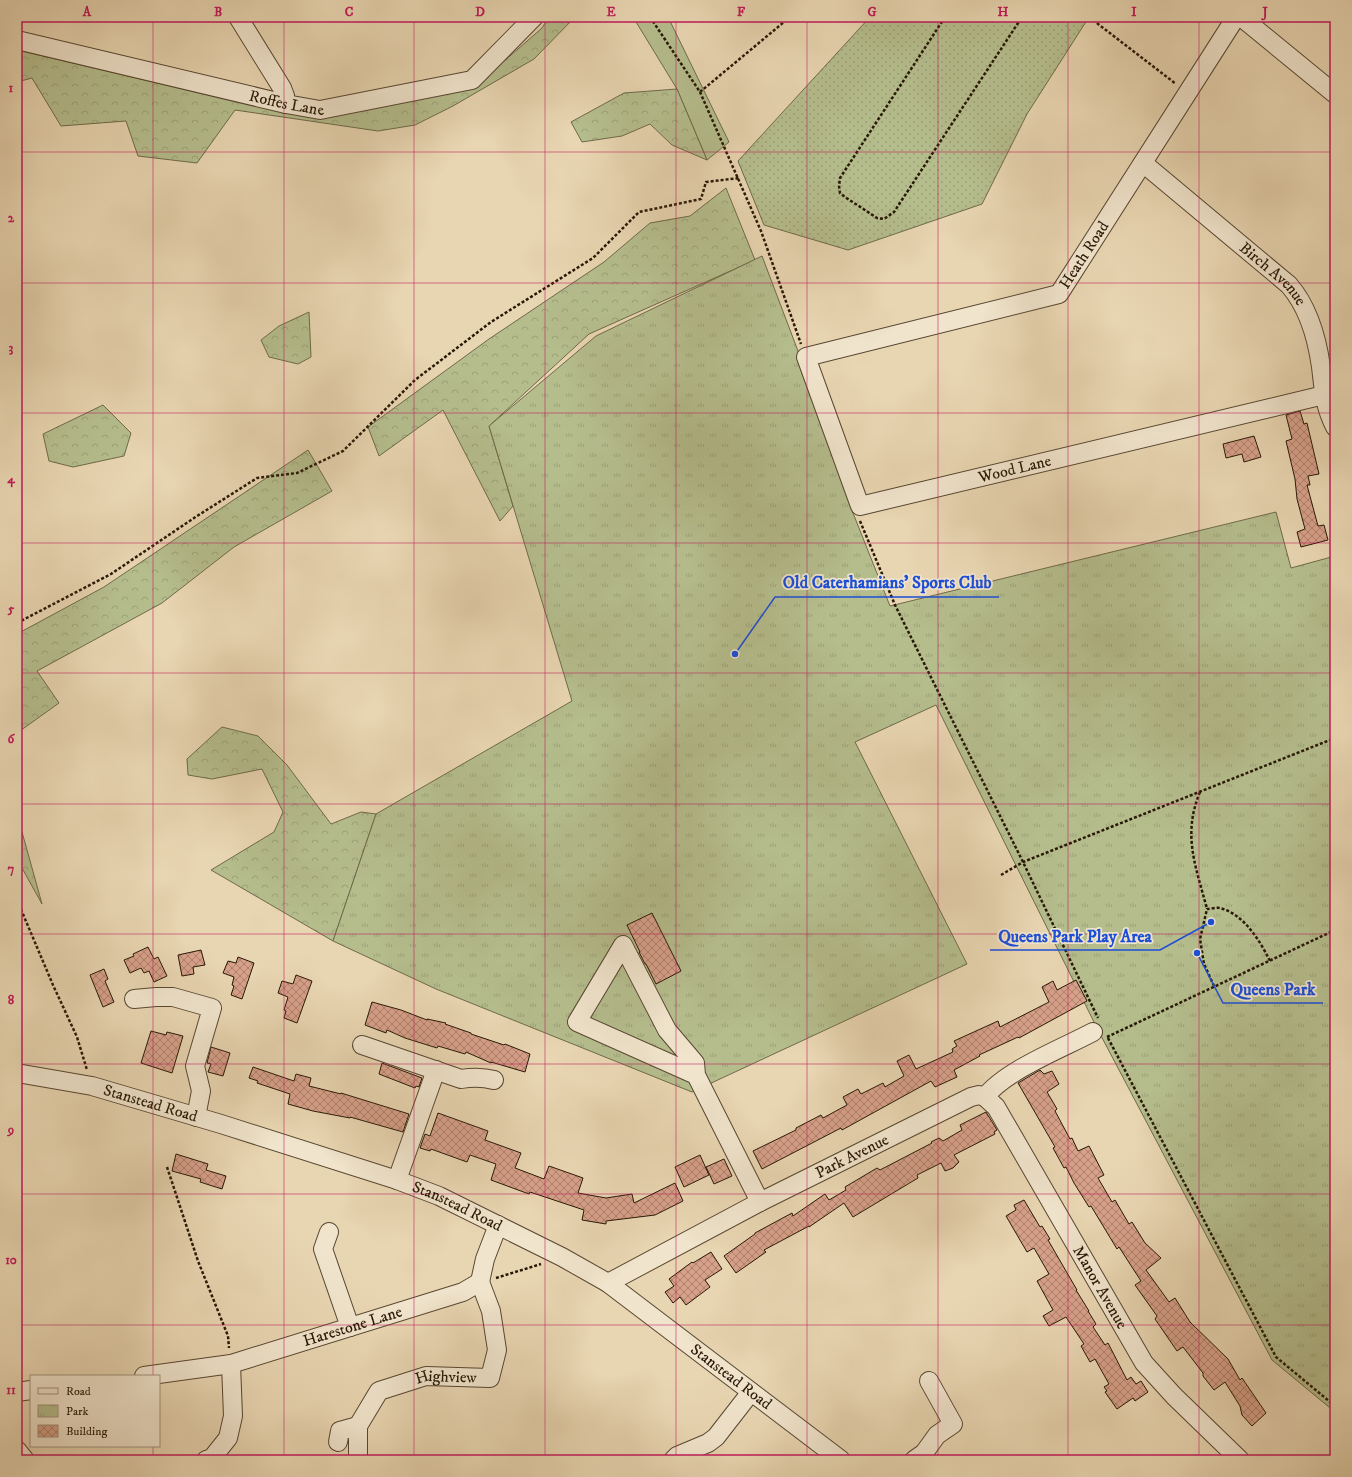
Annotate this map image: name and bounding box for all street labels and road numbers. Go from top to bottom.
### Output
street label: Roffes Lane [247,86,326,120]
street label: Heath Road [1055,217,1113,293]
street label: Birch Avenue [1235,238,1311,309]
street label: Wood Lane [975,451,1053,488]
street label: Stanstead Road [101,1080,200,1127]
street label: Park Avenue [812,1129,892,1183]
street label: Stanstead Road [409,1177,506,1236]
street label: Manor Avenue [1068,1242,1132,1333]
street label: Harestone Lane [300,1301,405,1351]
street label: Stanstead Road [686,1339,776,1414]
street label: Highview [413,1366,478,1389]

